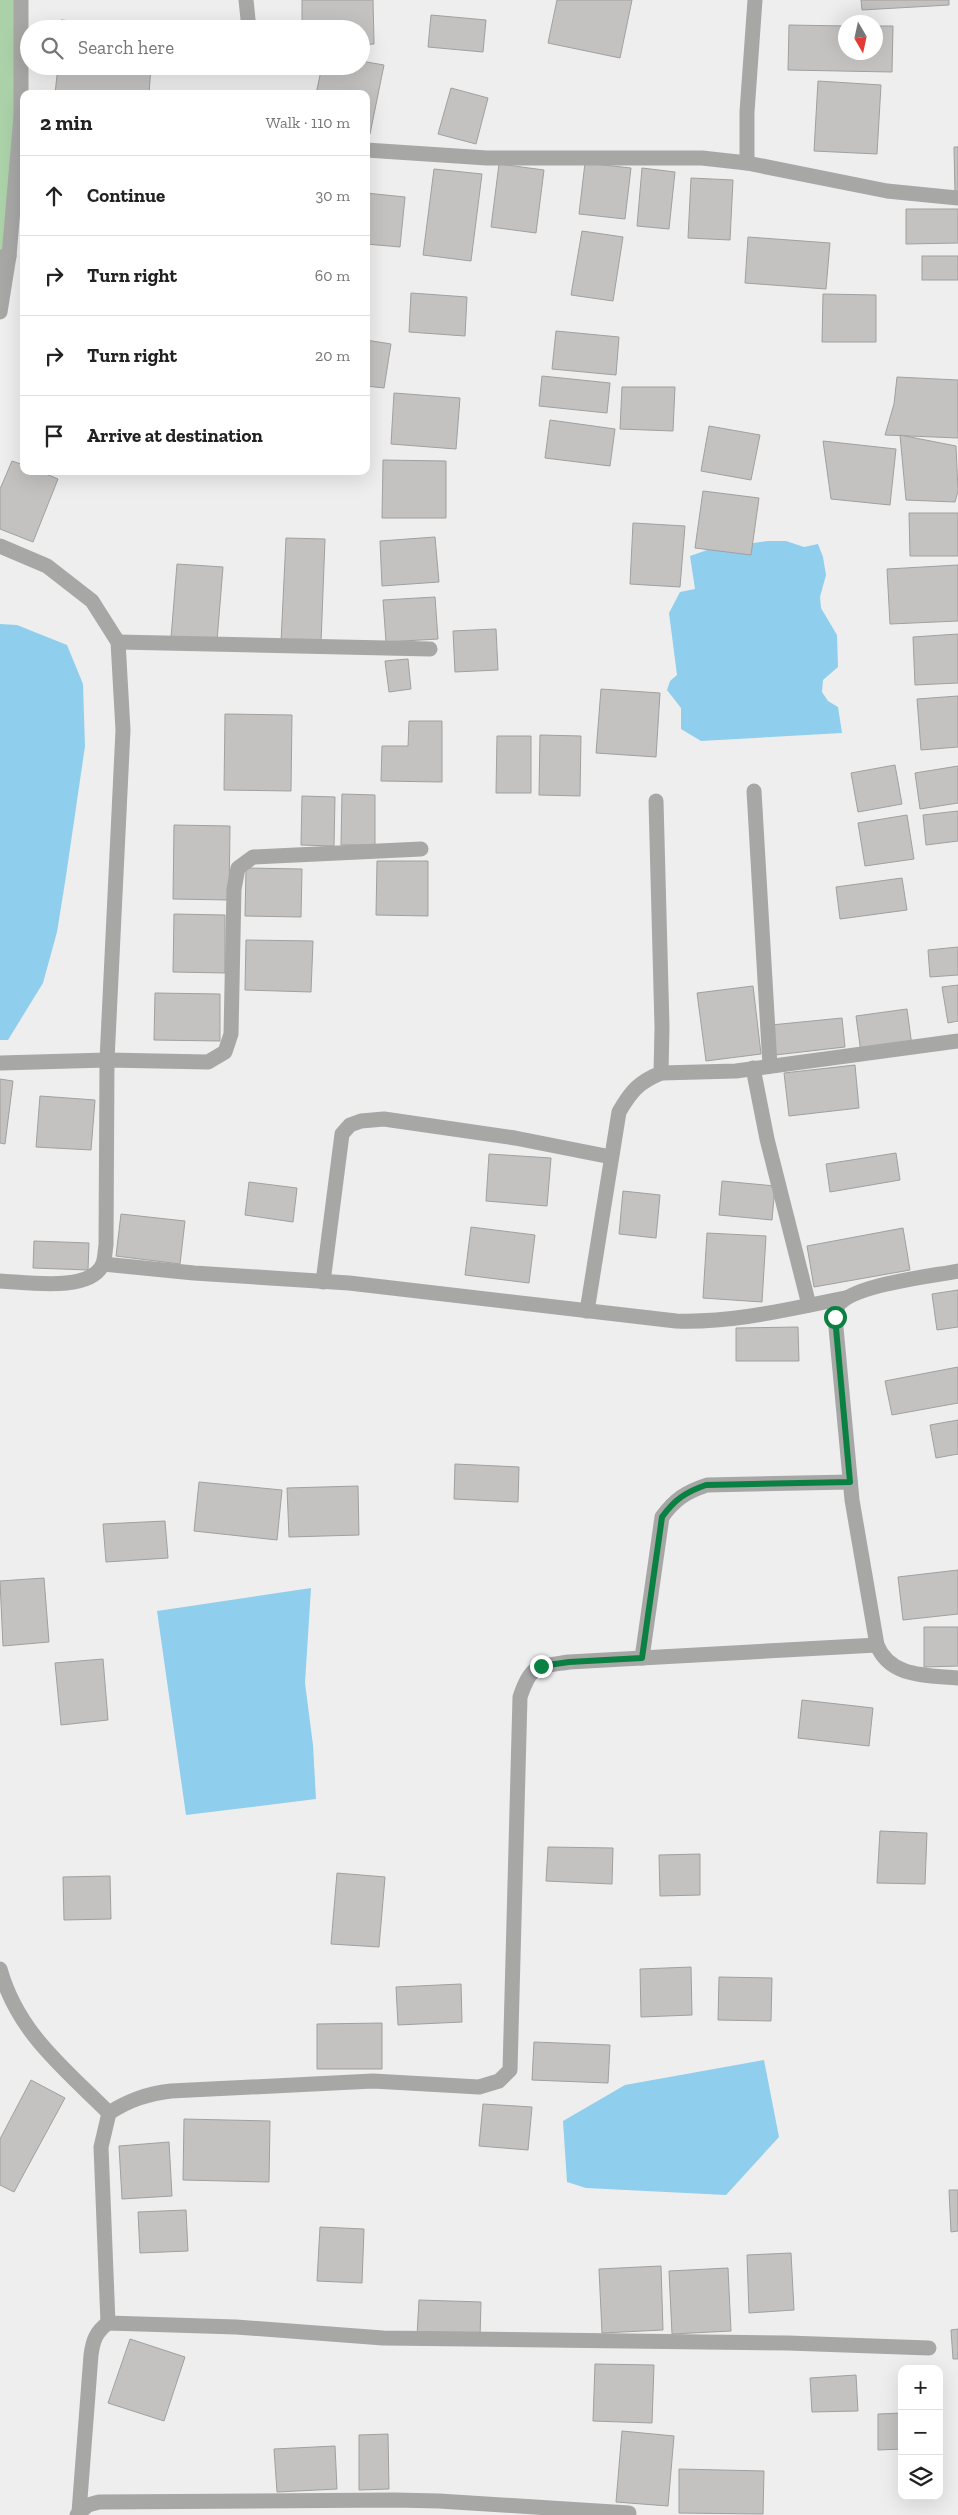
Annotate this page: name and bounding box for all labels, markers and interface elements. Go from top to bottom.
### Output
north arrow [838,15,883,60]
search box [20,20,370,75]
icon: search [38,34,66,62]
text: Search here [78,36,174,59]
text: 2 min [40,110,92,135]
text: Walk · 110 m [266,113,350,132]
icon: ahead [40,182,68,210]
text: Continue [87,184,165,207]
text: 30 m [316,186,350,205]
icon: right [40,262,68,290]
text: Turn right [87,264,177,287]
text: 60 m [315,266,350,285]
icon: right [40,342,68,370]
text: Turn right [87,344,177,367]
text: 20 m [315,346,350,365]
icon: arrive [40,422,68,450]
text: Arrive at destination [87,424,263,447]
route start [824,1306,847,1329]
route end [530,1655,553,1678]
map controls [898,2365,943,2500]
button: + [898,2365,943,2410]
button: − [898,2410,943,2455]
button: layers [898,2455,943,2500]

